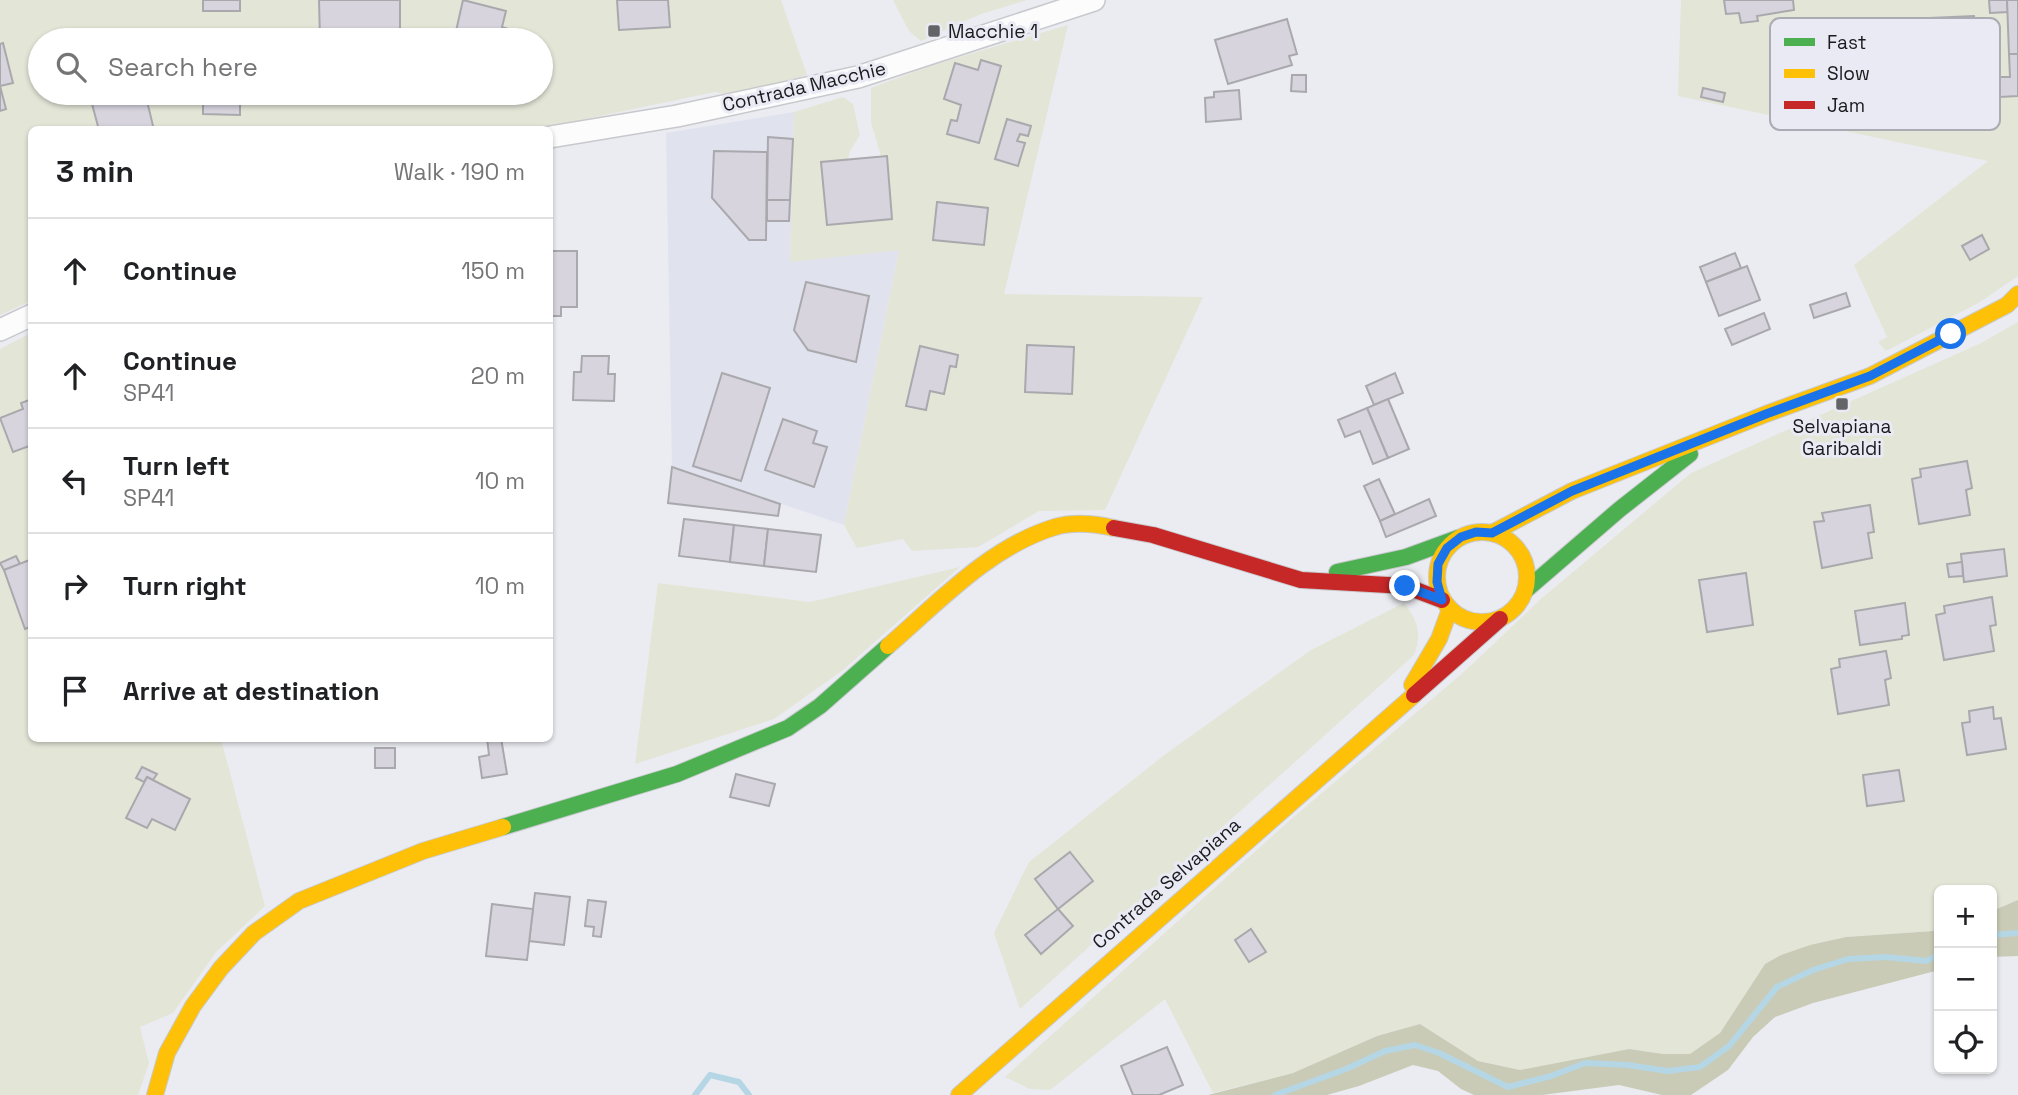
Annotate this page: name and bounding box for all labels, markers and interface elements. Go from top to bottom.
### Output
legend [1770,18,2000,130]
place label: Macchie 1 [948,19,1038,44]
marker: Macchie 1 [926,23,942,39]
search box [28,28,553,105]
text: Fast [1827,30,1867,55]
icon: search [52,48,90,86]
text: Search here [108,50,258,84]
street label: Contrada Macchie [720,56,888,117]
text: Slow [1827,61,1870,86]
text: Jam [1827,93,1865,118]
text: 3 min [56,152,134,191]
text: Walk · 190 m [394,157,525,187]
icon: ahead [56,252,94,290]
text: Continue [123,254,237,288]
text: 150 m [461,256,525,286]
route start [1935,318,1966,349]
text: Continue [123,344,237,378]
icon: ahead [56,357,94,395]
text: 20 m [471,361,525,391]
text: SP41 [123,378,174,408]
marker: Selvapiana Garibaldi [1834,396,1850,412]
place label: Selvapiana Garibaldi [1793,414,1891,461]
text: Turn left [123,449,230,483]
icon: left [56,462,94,500]
text: 10 m [475,466,525,496]
text: SP41 [123,483,174,513]
icon: right [56,567,94,605]
text: Turn right [123,569,247,603]
route end [1389,570,1420,601]
text: 10 m [475,571,525,601]
icon: arrive [56,672,94,710]
text: Arrive at destination [123,674,380,708]
street label: Contrada Selvapiana [1087,812,1246,955]
map controls [1934,885,1997,1074]
button: + [1934,885,1997,948]
button: − [1934,948,1997,1011]
button: locate [1934,1011,1997,1074]

